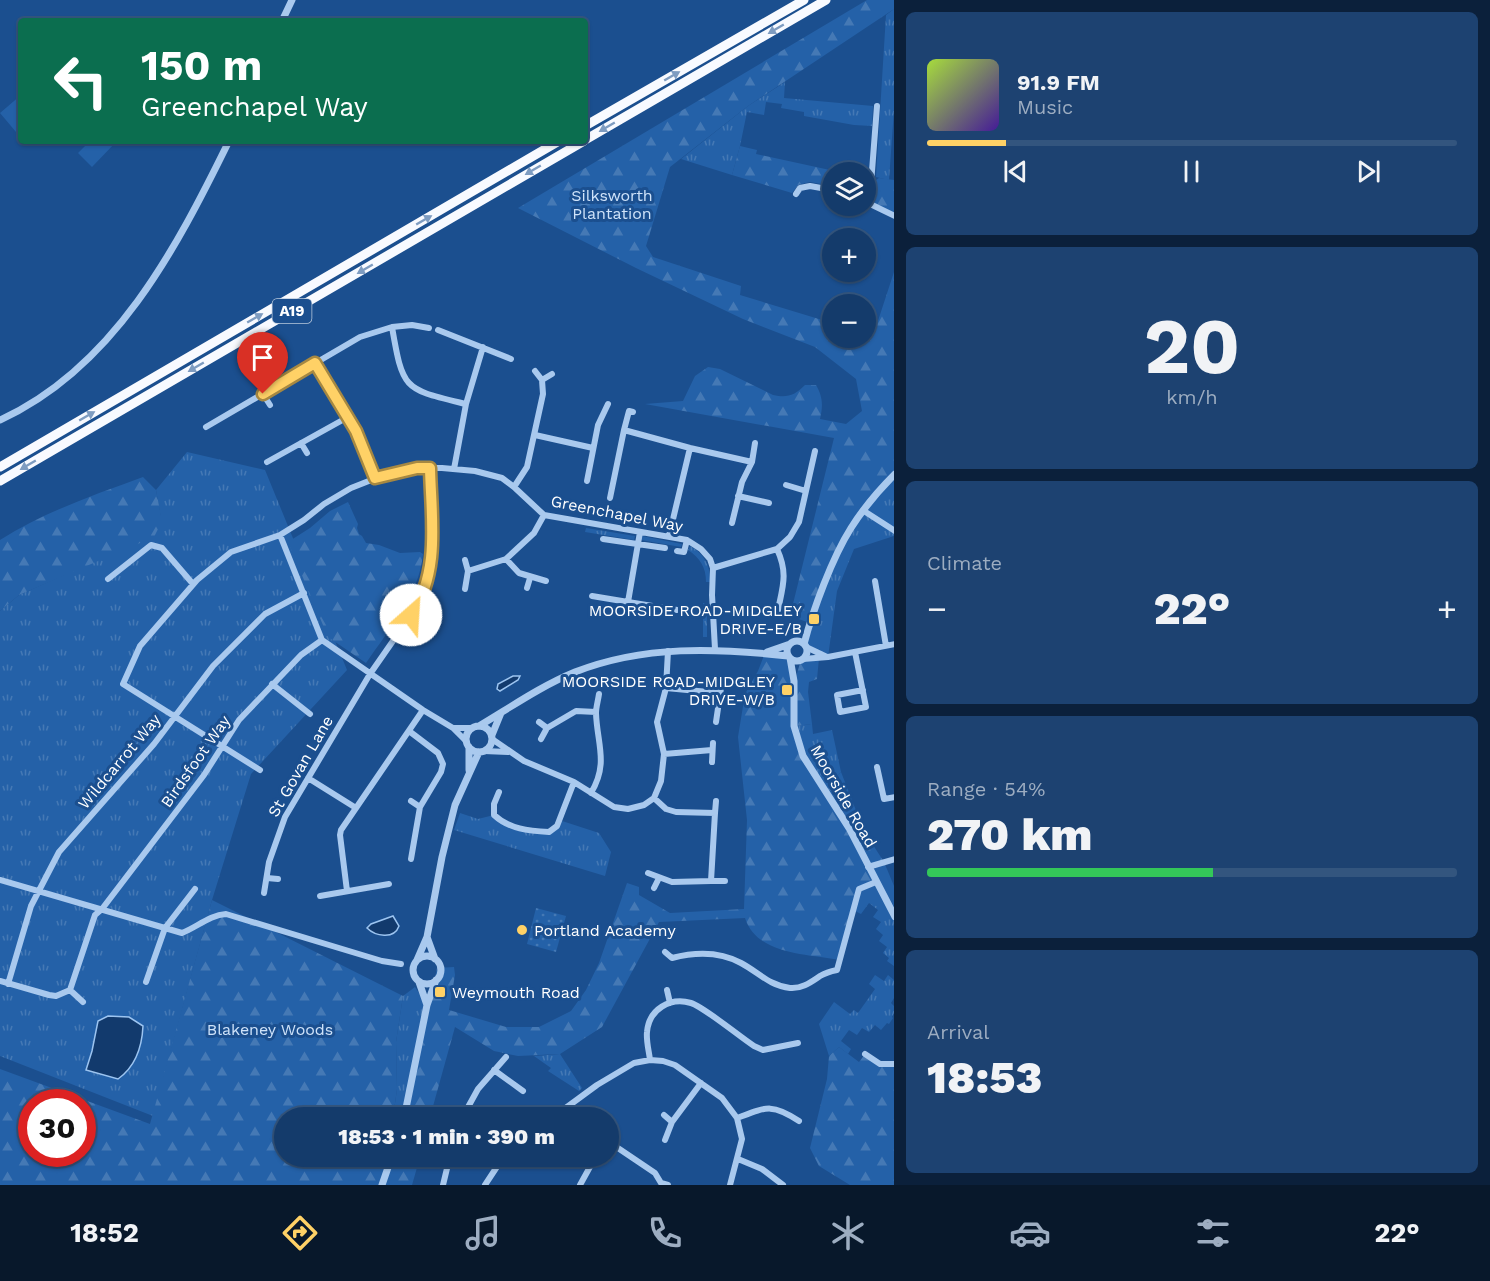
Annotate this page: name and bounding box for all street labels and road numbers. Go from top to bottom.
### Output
road number: A19 [272,299,312,323]
street label: Greenchapel Way [549,491,685,536]
street label: Wildcarrot Way [74,709,165,813]
street label: Birdsfoot Way [157,711,235,811]
street label: St Govan Lane [264,712,337,820]
street label: Moorside Road [806,742,881,851]

